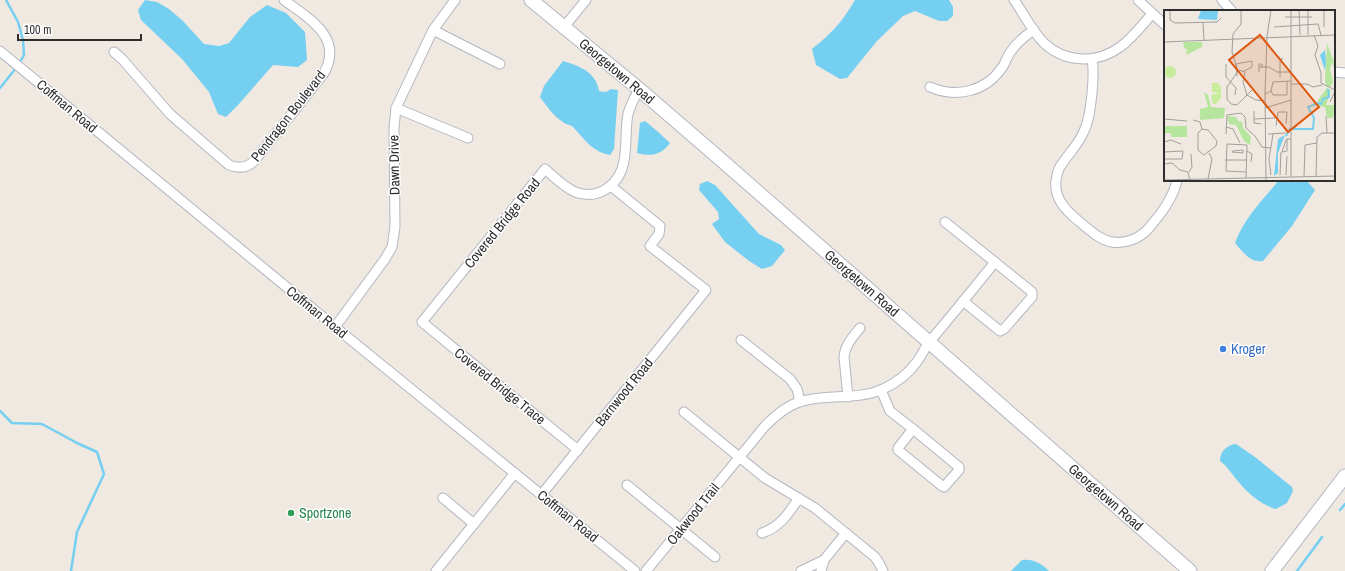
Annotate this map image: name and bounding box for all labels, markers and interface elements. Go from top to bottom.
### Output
inset map [1164,10,1335,181]
scale bar [18,16,141,42]
text: 100 m [24,22,51,38]
street label: Georgetown Road [576,34,658,108]
street label: Pendragon Boulevard [247,67,329,165]
street label: Coffman Road [33,75,101,137]
street label: Dawn Drive [384,135,404,195]
street label: Covered Bridge Road [460,174,544,272]
street label: Georgetown Road [821,246,903,320]
street label: Coffman Road [283,282,351,342]
place label: Kroger [1231,340,1266,358]
street label: Covered Bridge Trace [451,344,549,428]
marker: Kroger [1218,344,1228,354]
street label: Barnwood Road [591,354,657,430]
street label: Georgetown Road [1065,460,1147,534]
street label: Oakwood Trail [663,480,723,548]
street label: Coffman Road [534,486,602,546]
place label: Sportzone [299,504,351,522]
marker: Sportzone [286,508,296,518]

